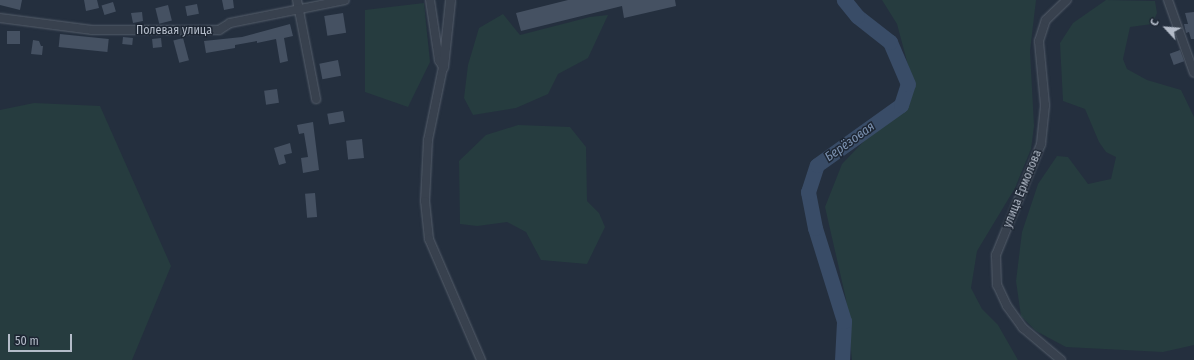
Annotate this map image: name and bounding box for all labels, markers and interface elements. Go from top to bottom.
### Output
north arrow [1146,8,1186,48]
text: С [1148,17,1162,28]
street label: Полевая улица [136,24,212,38]
water label: Берёзовая [822,119,878,165]
street label: улица Ермолова [1001,148,1045,230]
scale bar [10,326,74,352]
text: 50 m [15,334,39,348]

